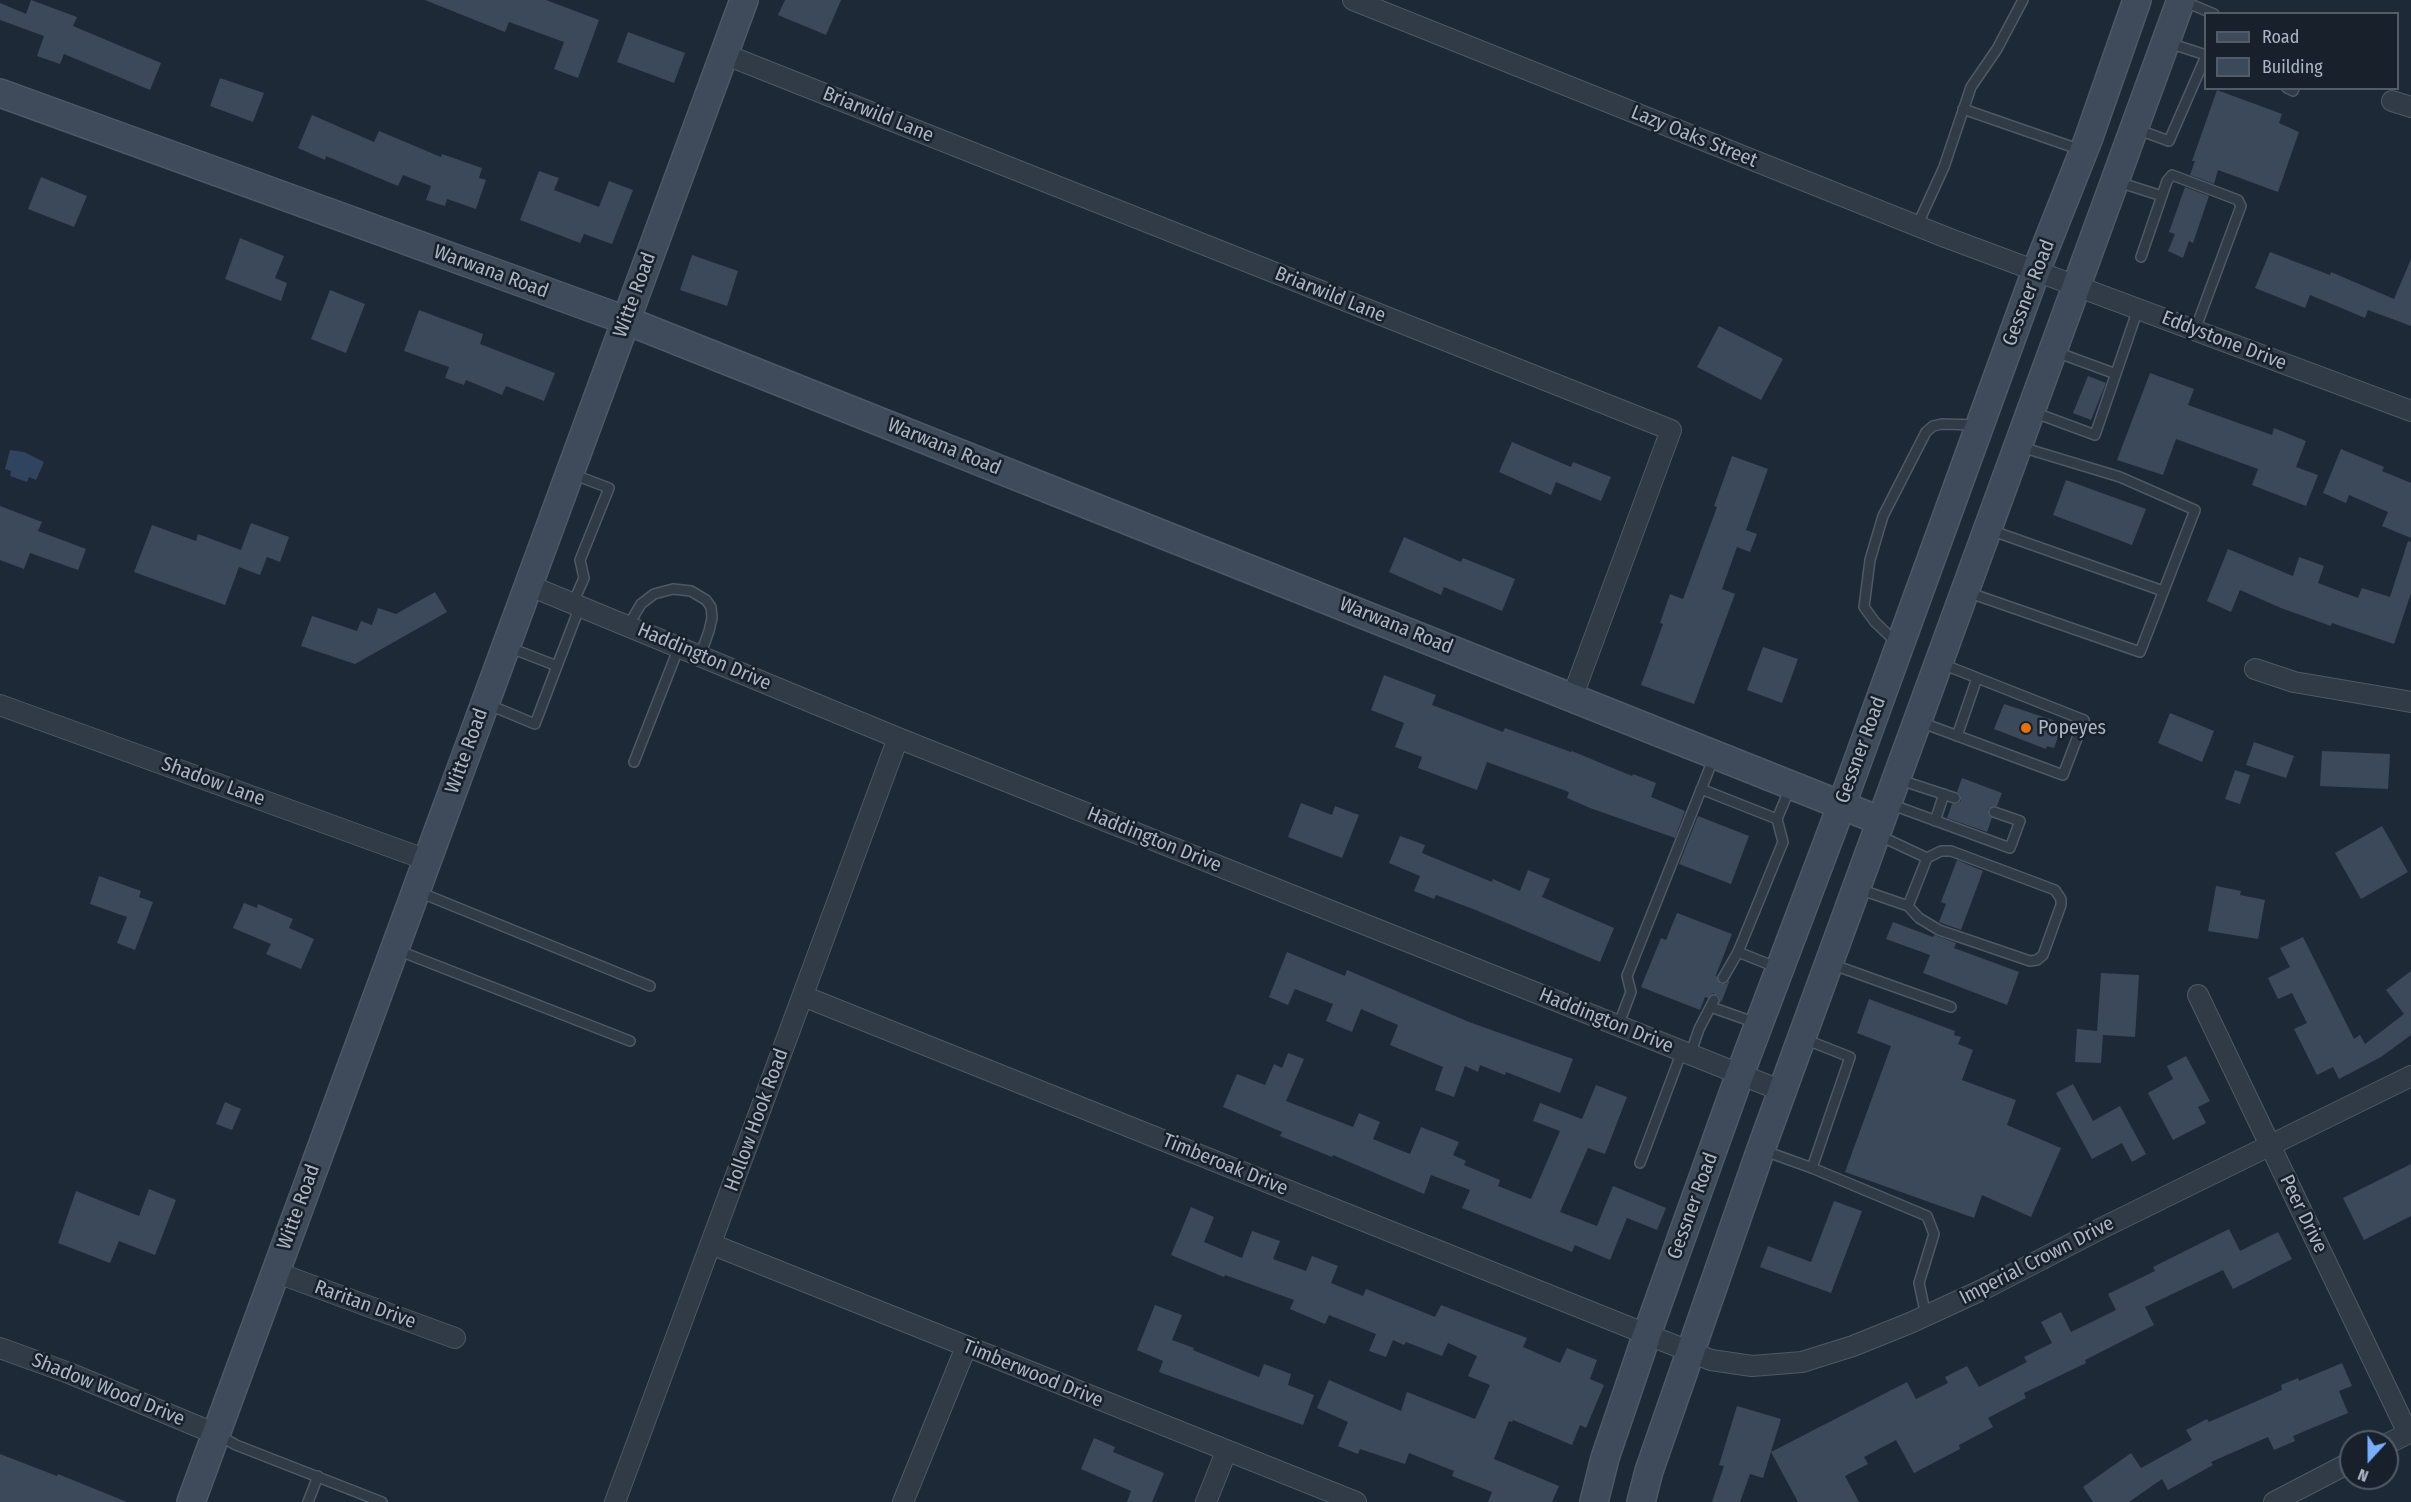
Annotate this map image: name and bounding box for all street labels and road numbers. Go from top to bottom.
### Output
street label: Briarwild Lane [819,82,937,148]
street label: Lazy Oaks Street [1627,101,1761,173]
street label: Gessner Road [1998,237,2060,349]
street label: Warwana Road [430,240,552,304]
street label: Witte Road [609,249,661,341]
street label: Briarwild Lane [1271,262,1389,328]
street label: Eddystone Drive [2158,306,2290,376]
street label: Warwana Road [884,413,1004,481]
street label: Warwana Road [1336,592,1456,660]
street label: Haddington Drive [634,618,774,696]
street label: Gessner Road [1831,693,1891,807]
street label: Witte Road [441,705,493,797]
street label: Shadow Lane [158,752,268,812]
street label: Haddington Drive [1083,802,1225,878]
street label: Haddington Drive [1535,983,1677,1059]
street label: Hollow Hook Road [720,1045,794,1195]
street label: Timberoak Drive [1159,1129,1291,1201]
street label: Gessner Road [1663,1149,1723,1263]
street label: Witte Road [273,1161,325,1253]
street label: Peer Drive [2274,1171,2332,1257]
street label: Imperial Crown Drive [1956,1212,2118,1310]
street label: Raritan Drive [311,1276,419,1334]
street label: Timberwood Drive [959,1335,1107,1413]
street label: Shadow Wood Drive [28,1348,188,1432]

